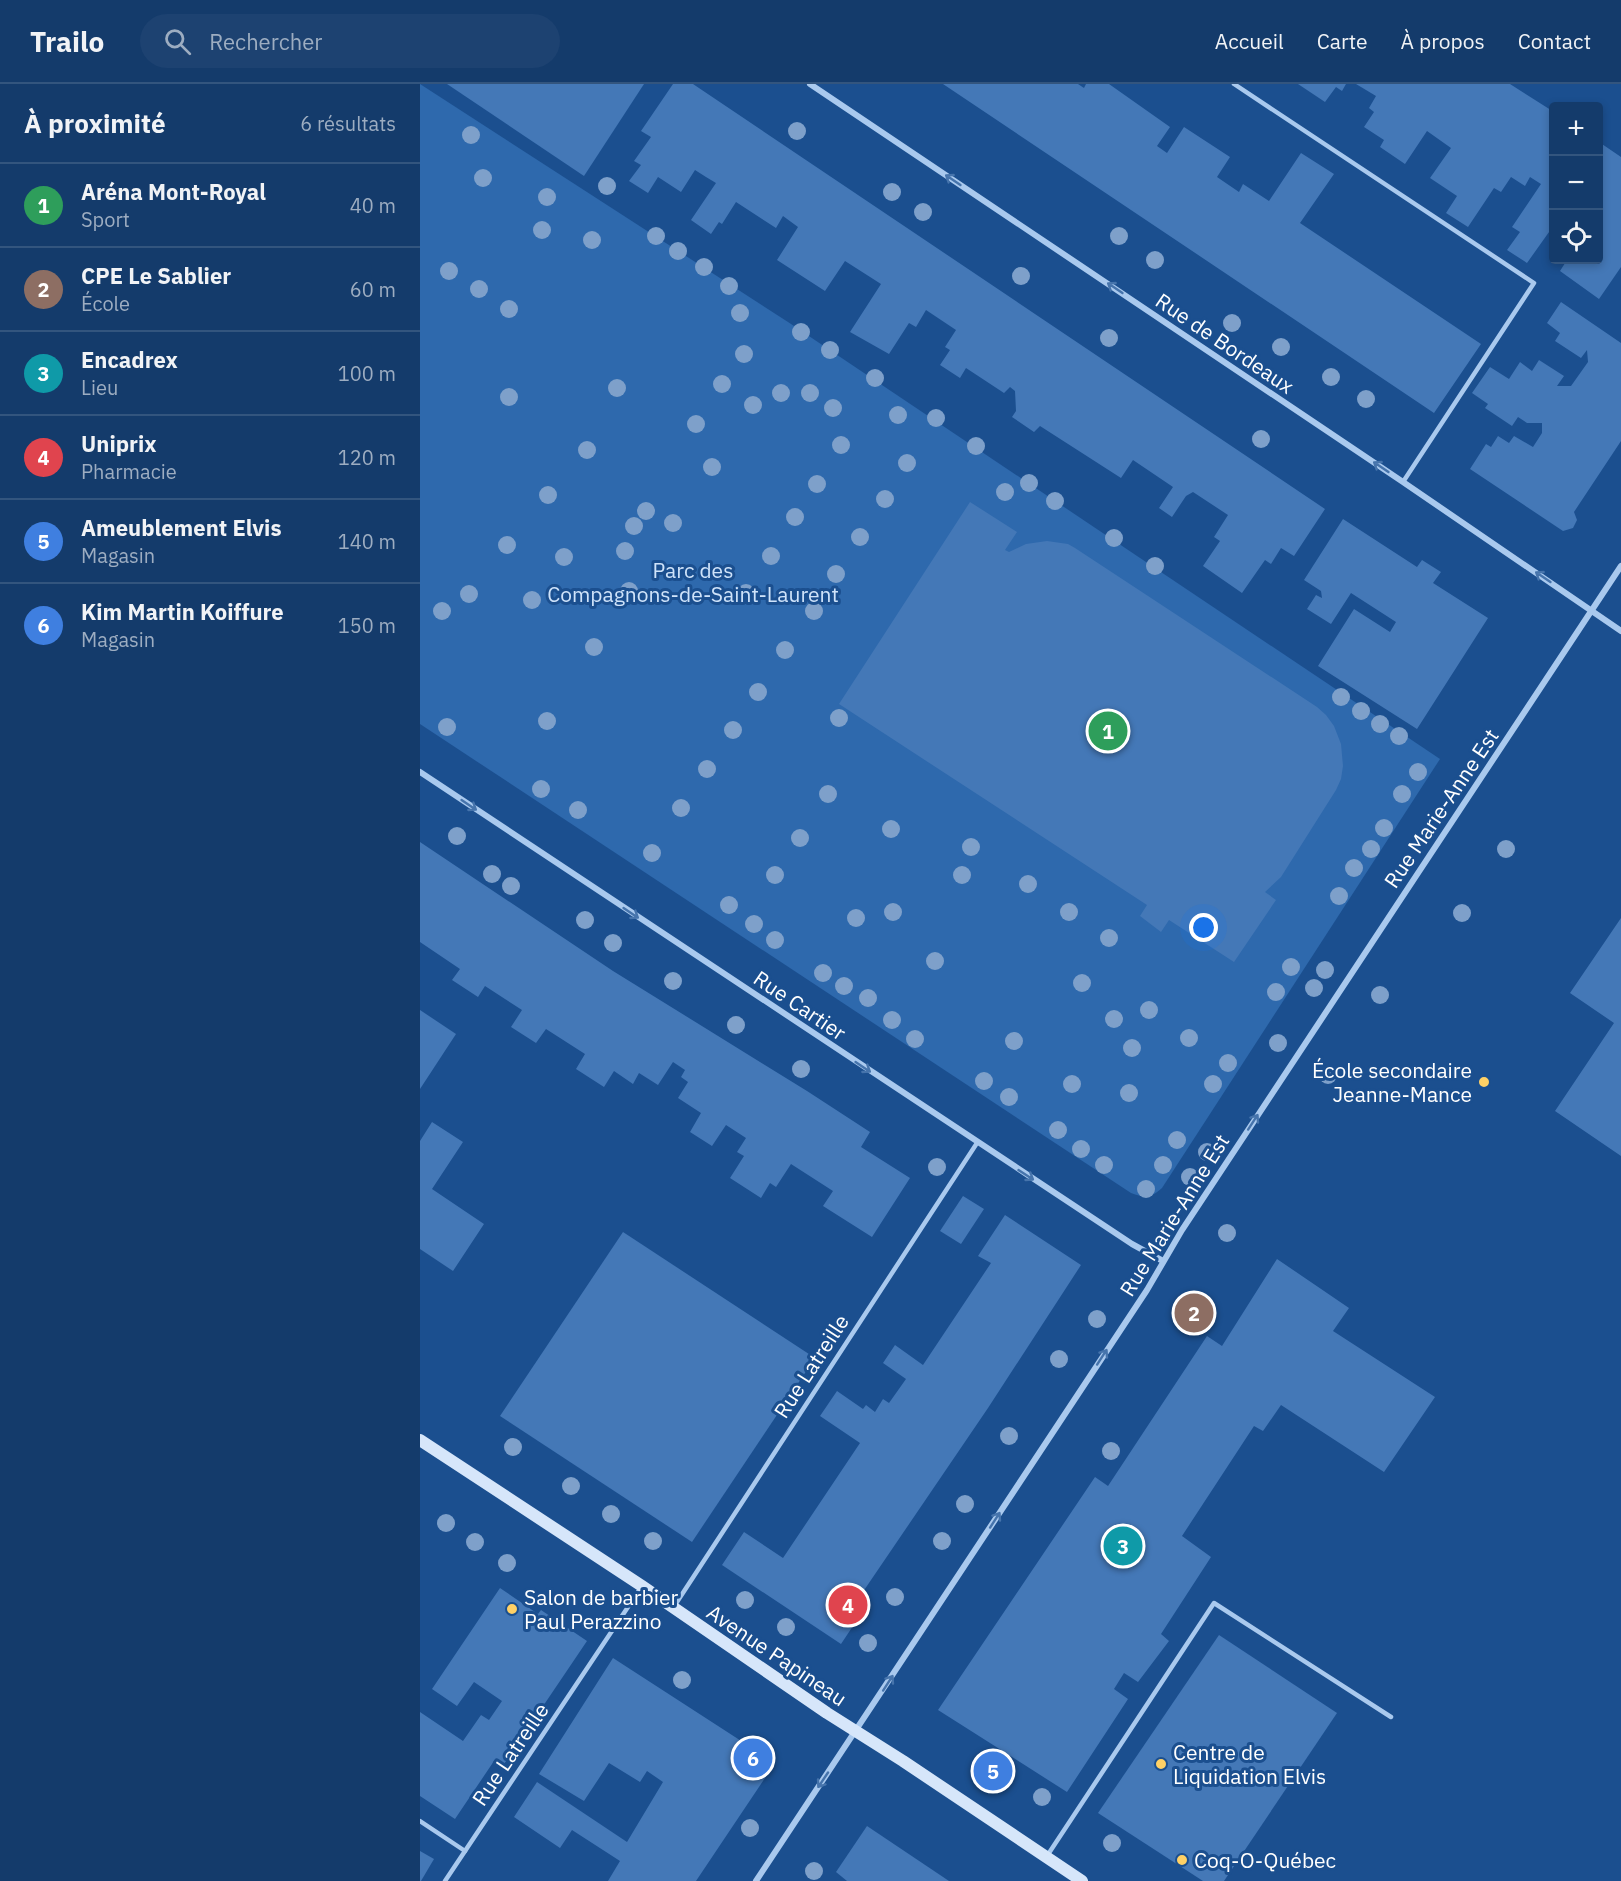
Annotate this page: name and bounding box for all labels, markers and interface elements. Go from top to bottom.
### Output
search box [140,14,560,68]
text: Trailo [30,23,104,60]
icon: search [161,25,194,58]
text: Rechercher [209,27,322,56]
text: Accueil [1215,27,1284,55]
text: Carte [1317,27,1368,55]
text: À propos [1401,27,1485,55]
text: Contact [1518,27,1591,55]
map controls [1549,102,1603,264]
button: + [1549,102,1603,156]
text: À proximité [24,106,166,140]
text: 6 résultats [300,110,396,137]
button: − [1549,156,1603,210]
one-way arrow [945,174,962,186]
text: Aréna Mont-Royal [81,177,266,206]
text: 1 [38,192,50,219]
text: 40 m [350,192,396,219]
text: Sport [81,206,130,233]
button: locate [1549,210,1603,264]
text: CPE Le Sablier [81,261,231,290]
text: 2 [38,276,50,303]
text: 60 m [350,276,396,303]
one-way arrow [1106,282,1123,295]
street label: Rue de Bordeaux [1150,286,1300,400]
text: École [81,290,130,317]
text: Encadrex [81,345,178,374]
text: 3 [38,360,50,387]
text: 100 m [338,360,396,387]
text: Lieu [81,374,118,401]
text: Uniprix [81,429,157,458]
text: 4 [38,444,50,471]
text: 120 m [338,444,396,471]
text: Pharmacie [81,458,177,485]
one-way arrow [1374,461,1390,473]
text: Ameublement Elvis [81,513,282,542]
text: 5 [38,528,50,555]
text: 140 m [338,528,396,555]
text: Magasin [81,542,155,569]
park label: Parc des Compagnons-de-Saint-Laurent [547,556,839,608]
one-way arrow [1535,571,1551,583]
text: Kim Martin Koiffure [81,597,284,626]
text: 6 [38,612,50,639]
text: 150 m [338,612,396,639]
text: Magasin [81,626,155,653]
pin: 1 [1088,708,1128,754]
street label: Rue Marie-Anne Est [1377,723,1505,893]
one-way arrow [460,798,477,811]
one-way arrow [622,907,639,919]
your location [1189,913,1218,942]
street label: Rue Cartier [748,964,852,1046]
place label: École secondaire Jeanne-Mance [1312,1056,1472,1108]
one-way arrow [855,1061,871,1073]
marker: École secondaire Jeanne-Mance [1477,1075,1491,1089]
one-way arrow [1247,1115,1259,1131]
street label: Rue Marie-Anne Est [1113,1129,1235,1301]
one-way arrow [1017,1169,1034,1181]
pin: 2 [1174,1290,1214,1336]
street label: Rue Latreille [767,1309,855,1423]
one-way arrow [1096,1349,1109,1366]
one-way arrow [990,1512,1002,1529]
pin: 3 [1104,1524,1142,1568]
pin: 4 [828,1582,868,1628]
place label: Salon de barbier Paul Perazzino [524,1583,678,1635]
street label: Avenue Papineau [702,1598,852,1712]
marker: Salon de barbier Paul Perazzino [505,1602,519,1616]
one-way arrow [882,1675,894,1692]
street label: Rue Latreille [465,1697,555,1811]
pin: 6 [734,1736,772,1780]
place label: Centre de Liquidation Elvis [1173,1738,1326,1790]
pin: 5 [974,1748,1012,1794]
marker: Centre de Liquidation Elvis [1154,1757,1168,1771]
one-way arrow [817,1772,829,1788]
place label: Coq-O-Québec [1194,1846,1336,1874]
marker: Coq-O-Québec [1175,1853,1189,1867]

